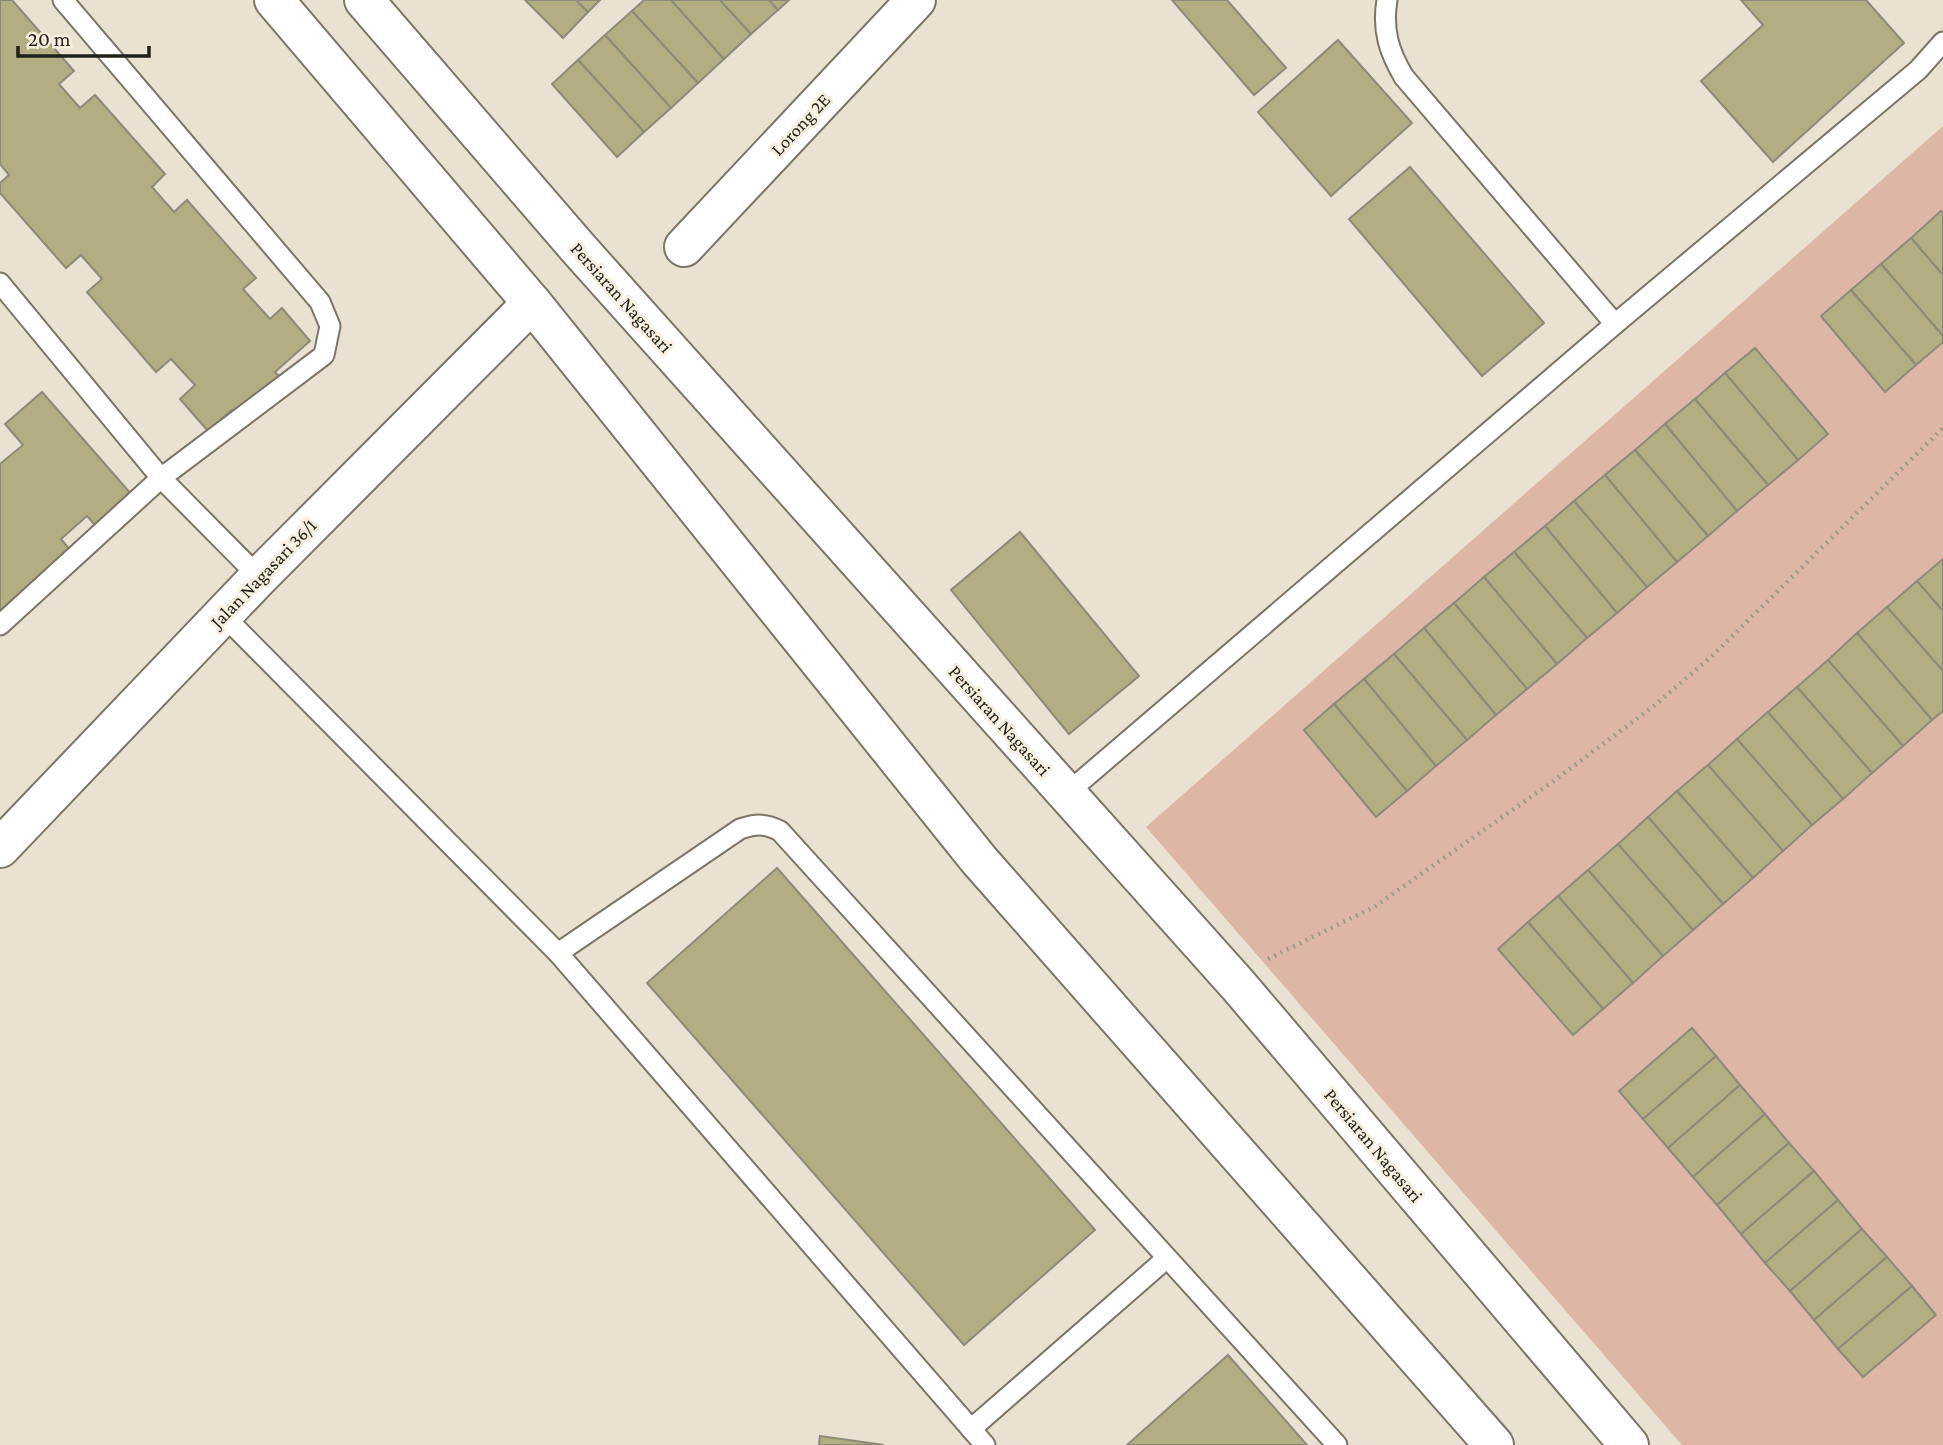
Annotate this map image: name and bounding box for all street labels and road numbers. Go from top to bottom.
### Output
street label: Lorong 2E [766,89,834,160]
street label: Persiaran Nagasari [567,238,677,357]
street label: Jalan Nagasari 36/1 [205,515,321,634]
street label: Persiaran Nagasari [945,661,1055,780]
street label: Persiaran Nagasari [1320,1084,1427,1206]

